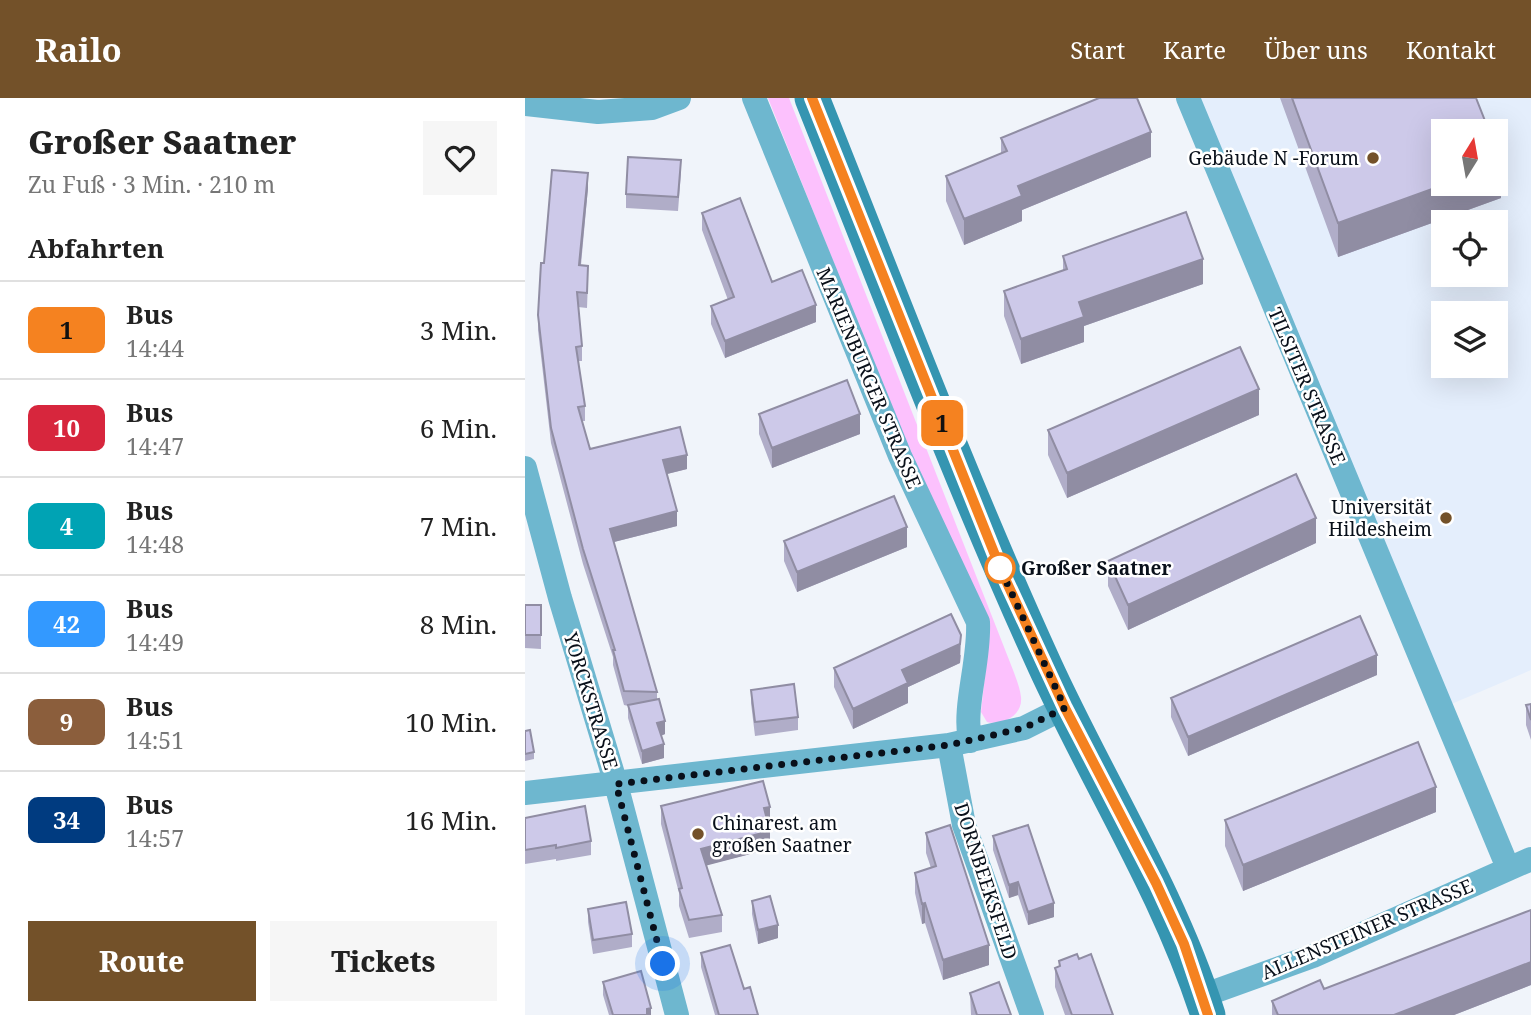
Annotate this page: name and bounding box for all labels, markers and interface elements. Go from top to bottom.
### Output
text: Railo [35,27,122,72]
text: Start [1070,33,1125,66]
text: Karte [1163,33,1226,66]
text: Über uns [1264,33,1368,66]
text: Kontakt [1406,33,1496,66]
text: Großer Saatner [28,119,297,164]
north arrow [1431,119,1509,196]
map controls [1431,119,1508,378]
button: heart [423,121,497,195]
place label: Gebäude N -Forum [1188,145,1359,171]
marker: Gebäude N -Forum [1365,150,1381,166]
text: Zu Fuß · 3 Min. · 210 m [28,168,275,200]
button: locate [1431,210,1508,287]
text: Abfahrten [28,230,164,266]
street label: MARIENBURGER STRASSE [811,263,928,493]
text: Bus [126,296,173,332]
button: layers [1431,301,1508,378]
street label: TILSITER STRASSE [1262,303,1352,469]
text: 3 Min. [420,312,497,348]
text: 1 [60,313,73,346]
text: 14:44 [126,332,184,364]
text: Bus [126,394,173,430]
line badge: 1 [919,400,965,446]
text: 1 [935,406,949,439]
text: 6 Min. [420,410,497,446]
text: 10 [53,411,80,444]
text: 14:47 [126,430,184,462]
text: Bus [126,492,173,528]
place label: Universität Hildesheim [1328,494,1432,542]
text: 7 Min. [420,508,497,544]
text: 4 [60,509,73,542]
marker: Universität Hildesheim [1438,510,1454,526]
text: 14:48 [126,528,184,560]
marker: Großer Saatner [985,553,1015,583]
place label: Großer Saatner [1021,555,1171,581]
text: Bus [126,590,173,626]
text: 8 Min. [420,606,497,642]
text: 42 [53,607,80,640]
text: 14:49 [126,626,184,658]
street label: YORCKSTRASSE [557,628,624,773]
text: Bus [126,688,173,724]
text: 10 Min. [405,704,497,740]
text: 9 [60,705,73,738]
text: 14:51 [126,724,184,756]
text: Bus [126,786,173,822]
street label: DORNBEEKSFELD [948,799,1024,963]
text: 16 Min. [405,802,497,838]
text: 34 [53,803,80,836]
place label: Chinarest. am großen Saatner [712,810,852,858]
text: 14:57 [126,822,184,854]
marker: Chinarest. am großen Saatner [690,826,706,842]
street label: ALLENSTEINER STRASSE [1257,873,1477,985]
button: Route [28,921,256,1001]
button: Tickets [270,921,497,1001]
your location [645,946,680,981]

